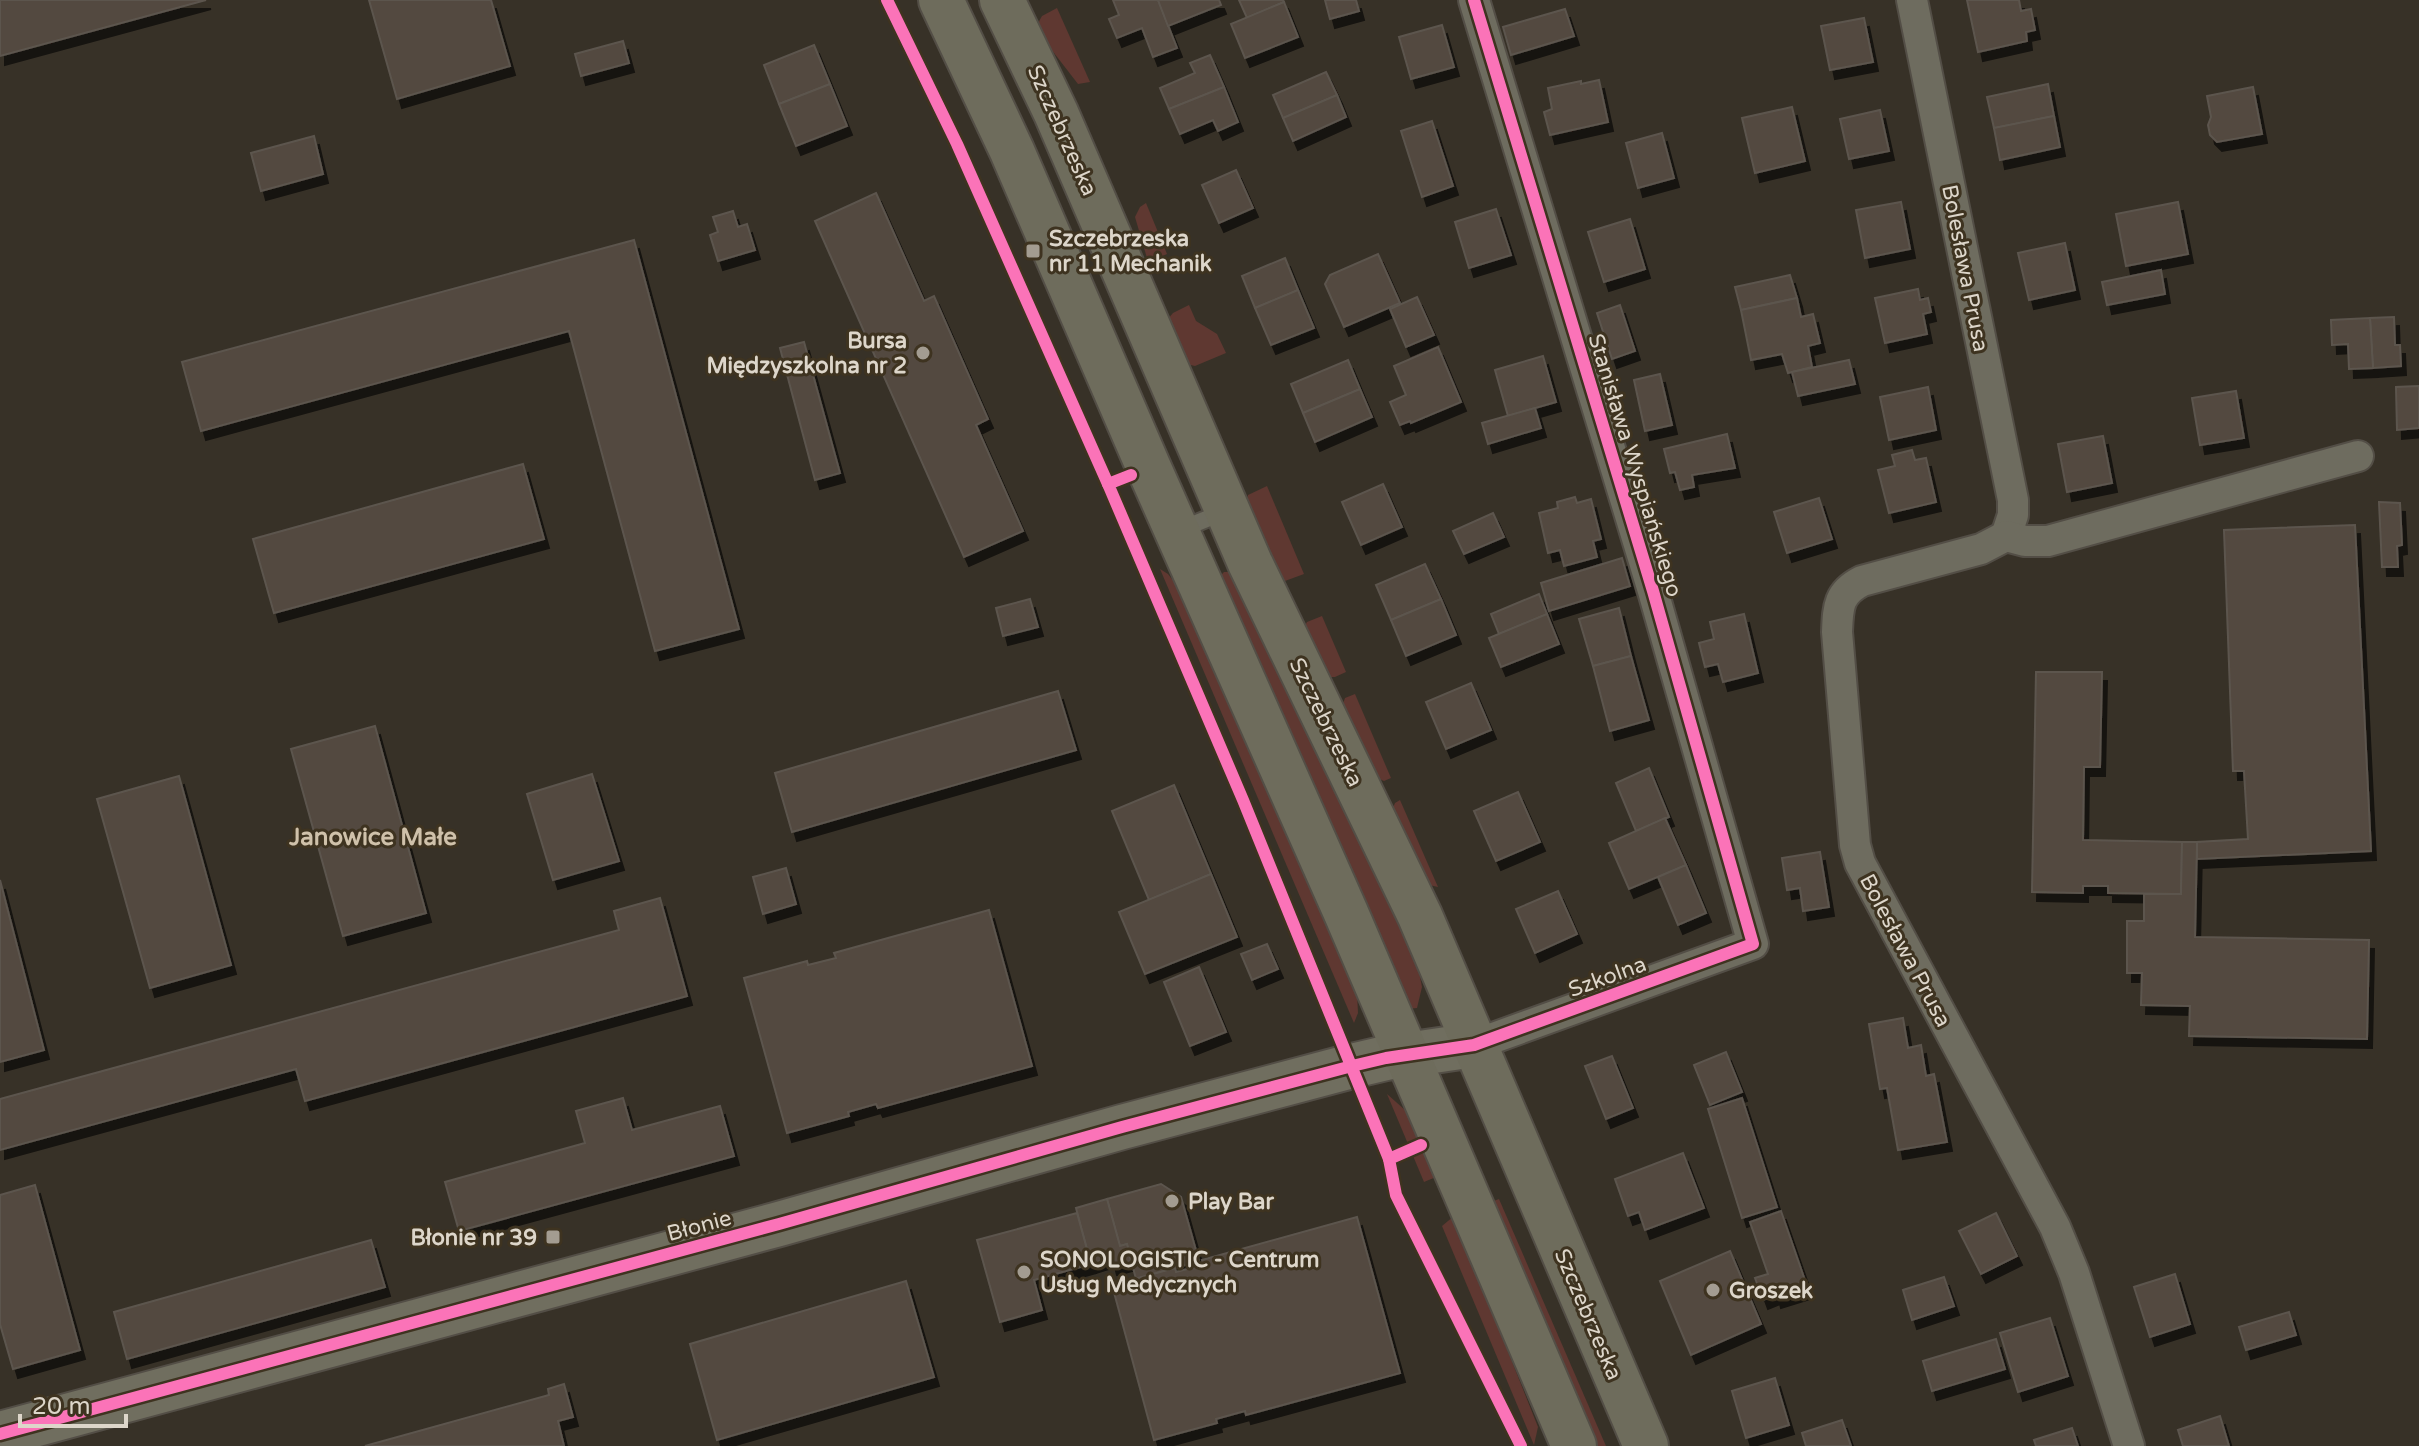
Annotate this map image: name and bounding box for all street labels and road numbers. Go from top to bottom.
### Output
street label: Szczebrzeska [1022,61,1102,200]
street label: Bolesława Prusa [1936,182,1994,354]
street label: Stanisława Wyspiańskiego [1583,331,1687,600]
street label: Szczebrzeska [1284,654,1368,791]
street label: Bolesława Prusa [1854,869,1956,1031]
street label: Szkolna [1565,951,1650,1003]
street label: Błonie [664,1205,734,1247]
street label: Szczebrzeska [1549,1245,1627,1384]

